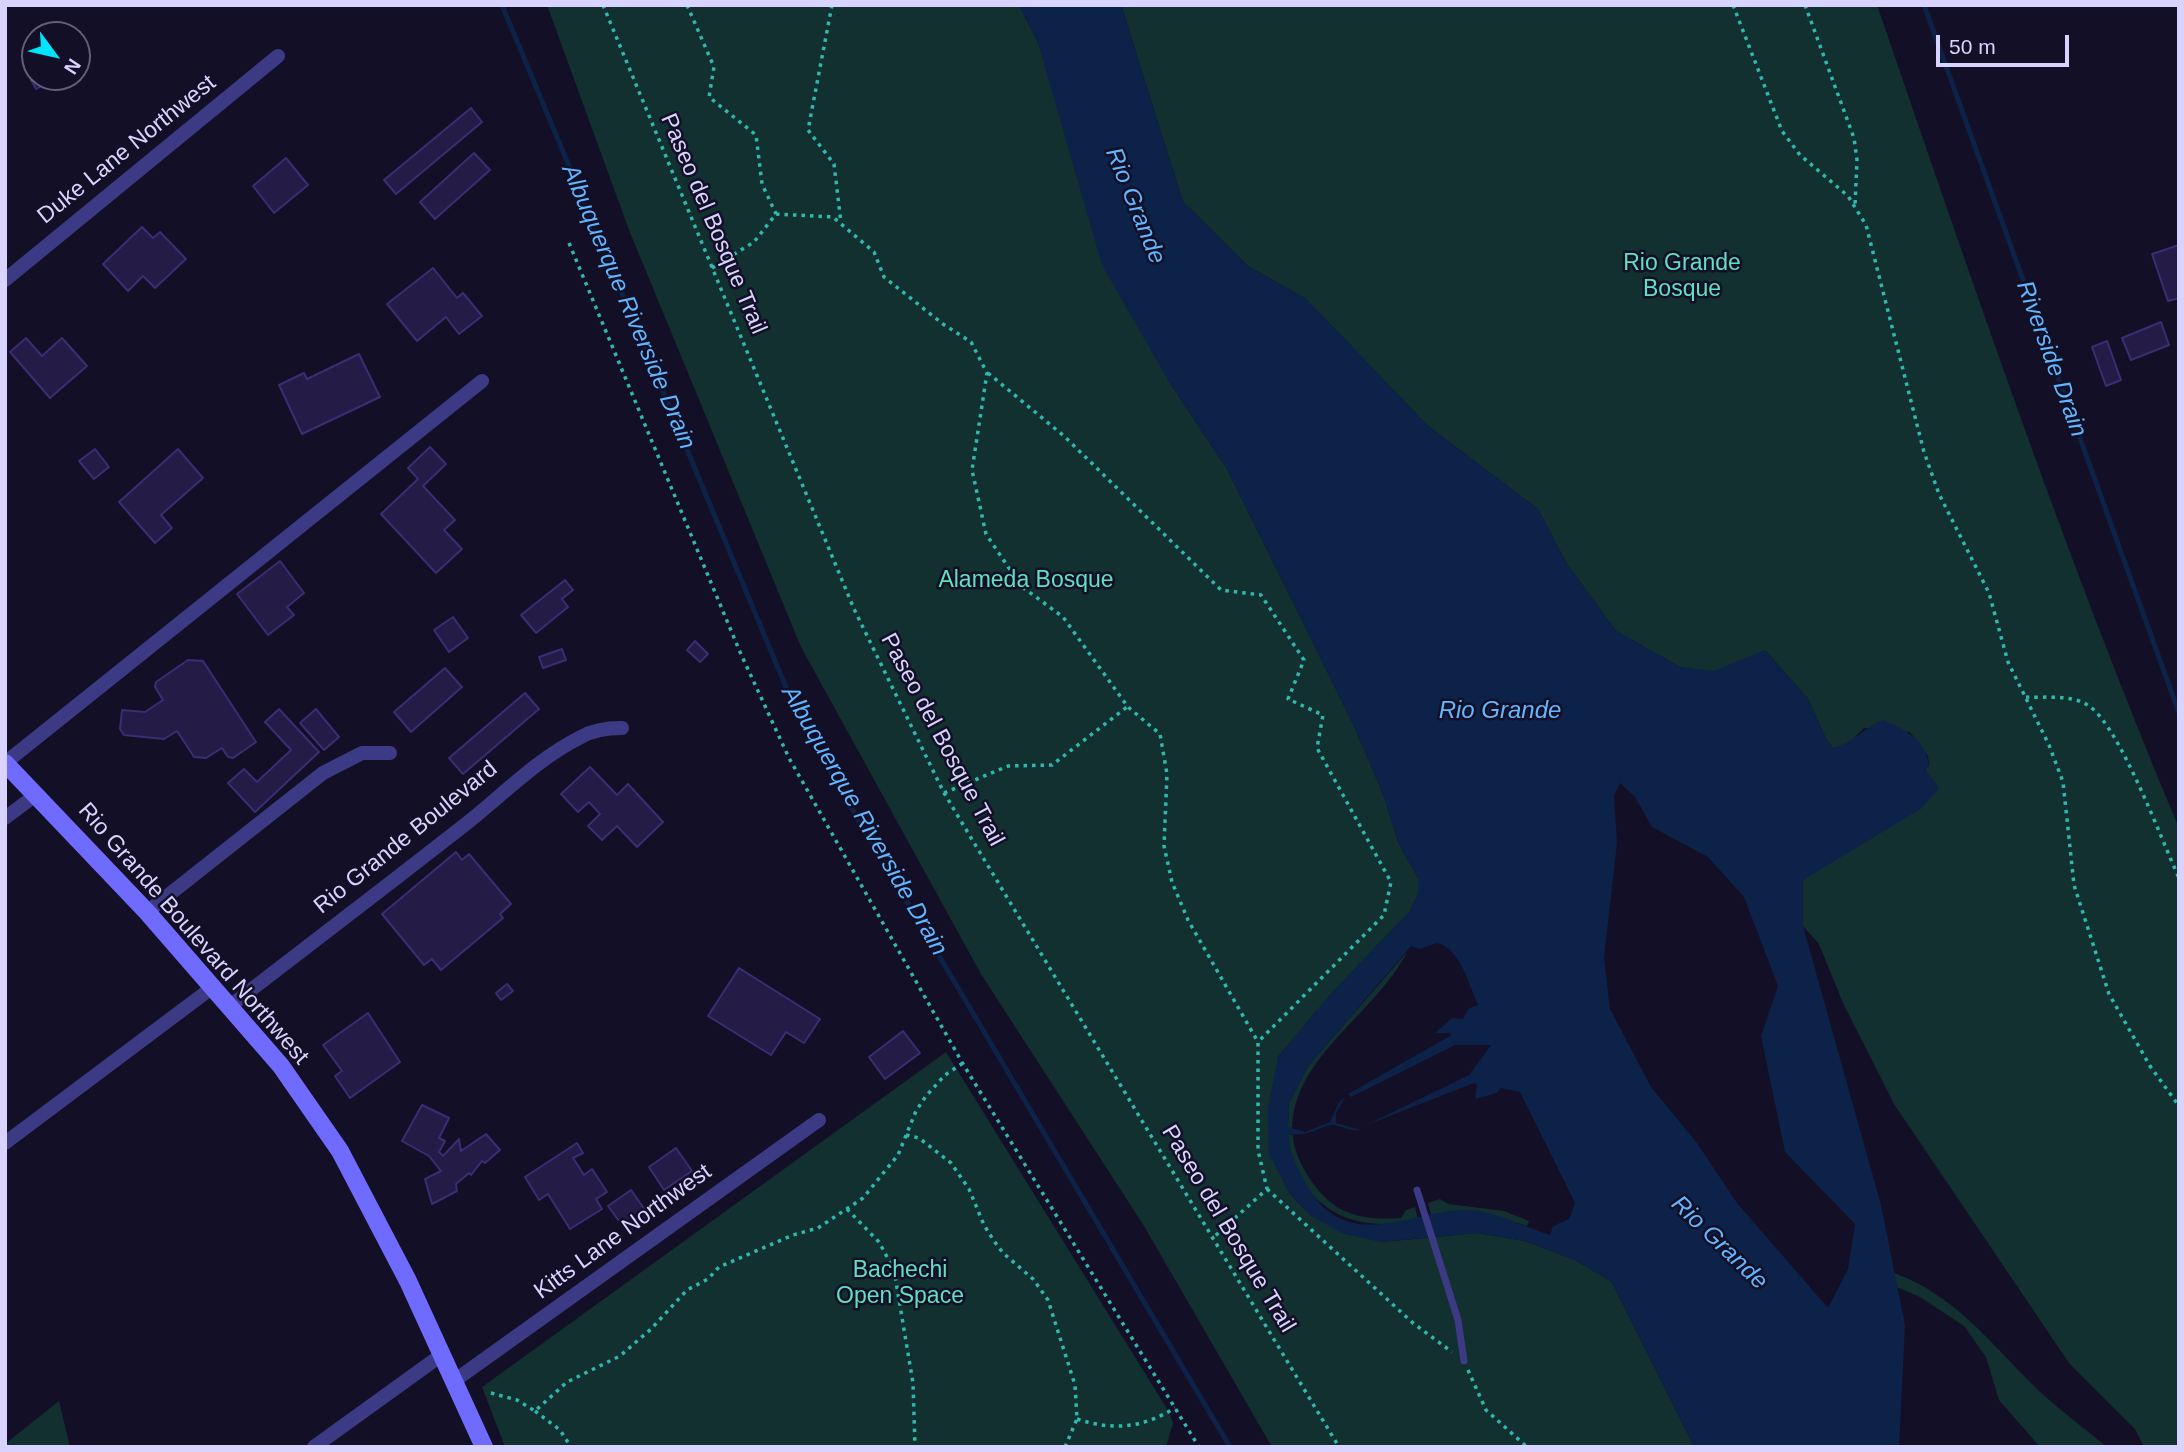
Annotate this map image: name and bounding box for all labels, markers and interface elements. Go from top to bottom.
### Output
north arrow [21,21,91,91]
scale bar [1939,21,2072,65]
text: 50 m [1949,35,1996,58]
text: N [60,55,85,78]
street label: Duke Lane Northwest [32,70,222,230]
street label: Paseo del Bosque Trail [654,110,772,338]
water label: Rio Grande [1099,144,1171,268]
water label: Albuquerque Riverside Drain [555,160,701,454]
park label: Rio Grande Bosque [1623,250,1741,304]
water label: Riverside Drain [2009,277,2093,441]
park label: Alameda Bosque [938,567,1114,595]
street label: Paseo del Bosque Trail [874,629,1010,851]
water label: Albuquerque Riverside Drain [775,681,953,961]
water label: Rio Grande [1439,697,1561,725]
street label: Rio Grande Boulevard [309,756,503,920]
street label: Rio Grande Boulevard Northwest [72,798,314,1070]
street label: Paseo del Bosque Trail [1155,1120,1301,1338]
street label: Kitts Lane Northwest [529,1158,717,1306]
water label: Rio Grande [1665,1190,1773,1296]
park label: Bachechi Open Space [836,1257,964,1311]

